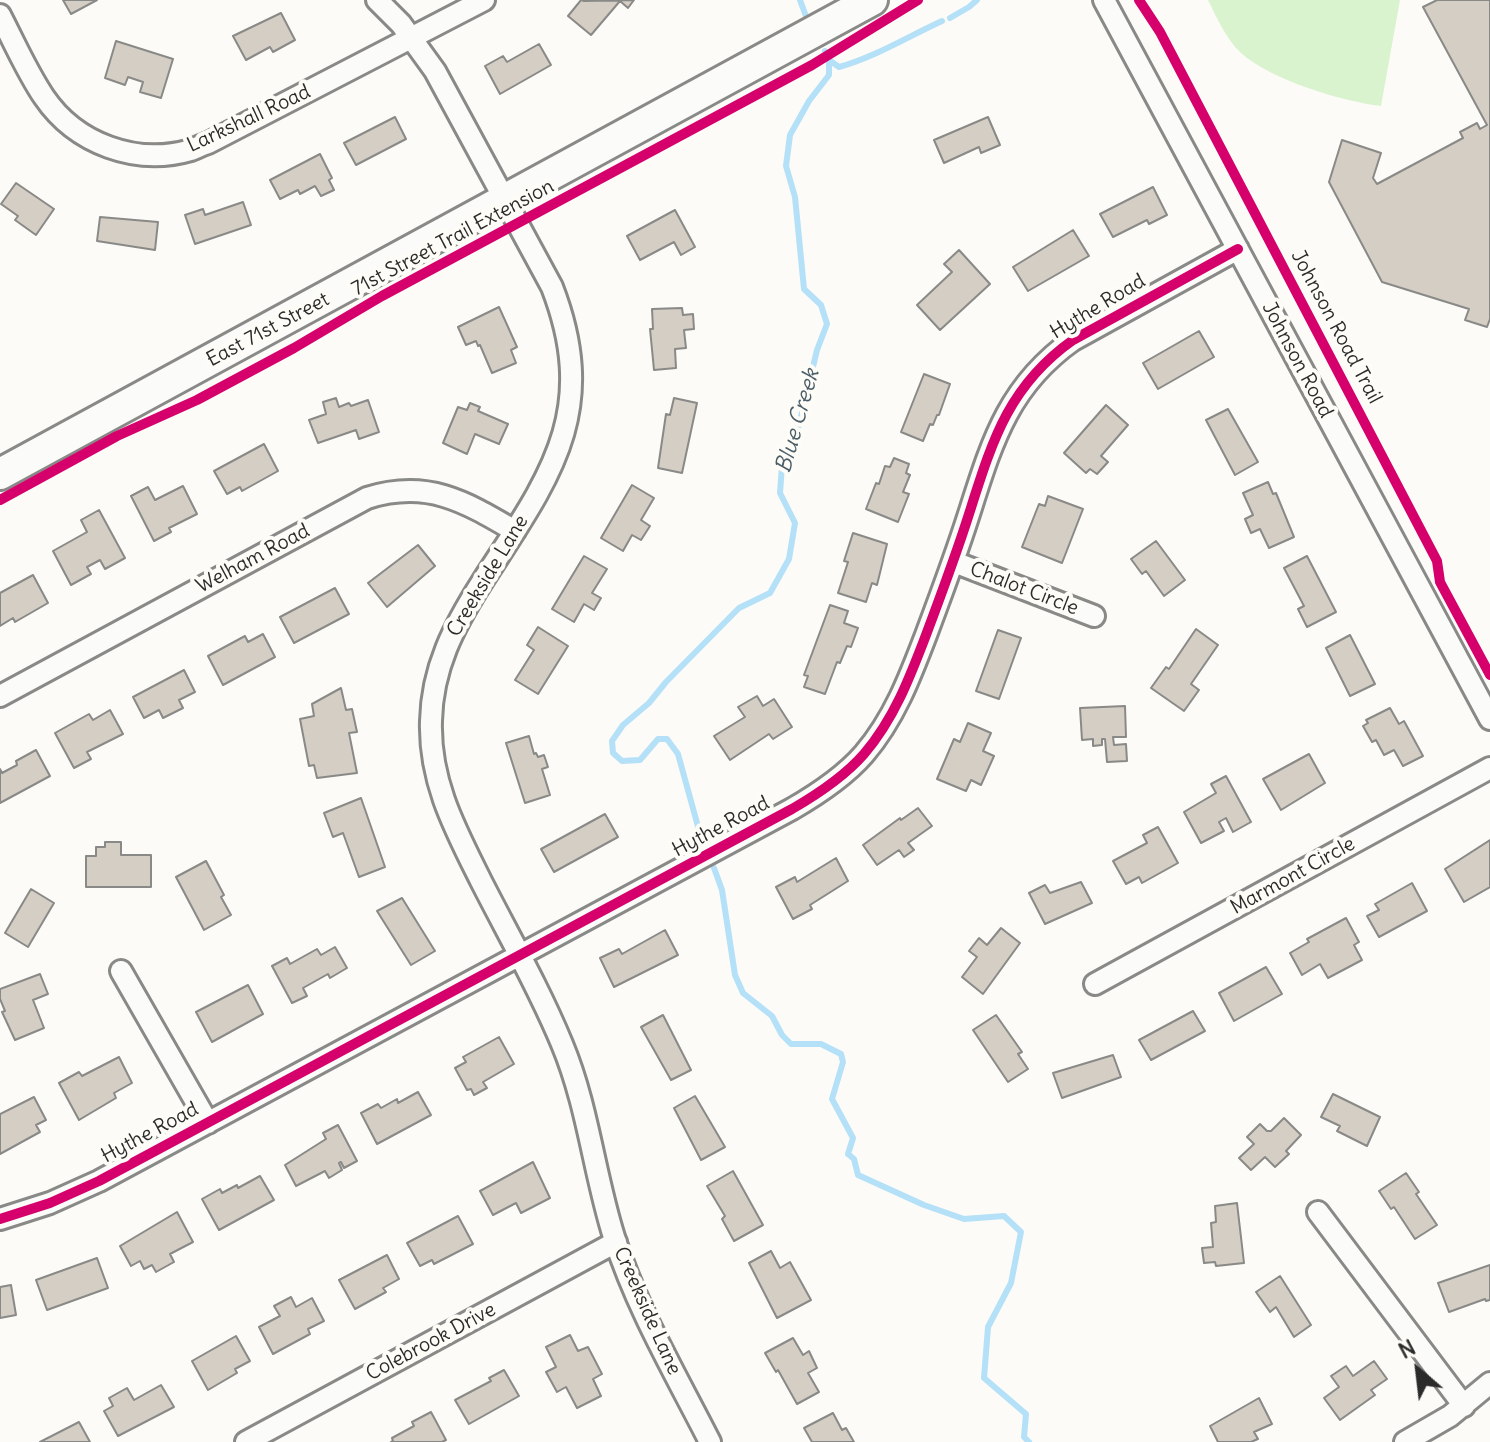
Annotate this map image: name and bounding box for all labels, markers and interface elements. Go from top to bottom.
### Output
street label: Larkshall Road [184,80,314,158]
street label: 71st Street Trail Extension [348,174,558,302]
street label: Johnson Road Trail [1285,246,1387,408]
street label: Hythe Road [1046,269,1150,345]
street label: East 71st Street [203,288,333,372]
street label: Johnson Road [1256,298,1338,422]
water label: Blue Creek [771,366,825,476]
street label: Creekside Lane [442,511,534,641]
street label: Welham Road [192,519,314,599]
street label: Chalot Circle [966,557,1082,621]
street label: Hythe Road [668,791,774,863]
street label: Marmont Circle [1227,832,1359,920]
street label: Hythe Road [97,1097,203,1169]
street label: Creekside Lane [608,1243,686,1379]
street label: Colebrook Drive [362,1298,500,1386]
north arrow [1378,1330,1458,1410]
text: N [1393,1333,1420,1365]

